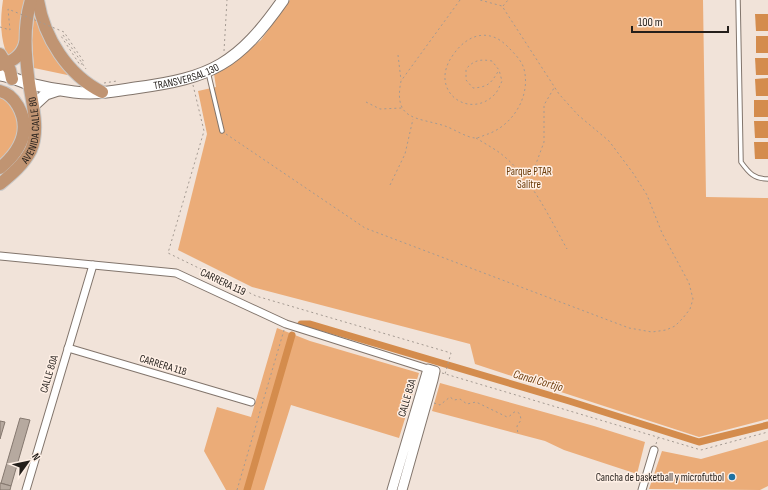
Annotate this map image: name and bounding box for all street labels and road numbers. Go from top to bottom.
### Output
street label: TRANSVERSAL 130 [153,60,221,92]
street label: AVENIDA CALLE 80 [18,96,42,167]
street label: CARRERA 119 [198,266,248,298]
street label: CARRERA 118 [138,352,188,378]
street label: CALLE 80A [37,353,61,394]
street label: CALLE 83A [395,377,419,418]

